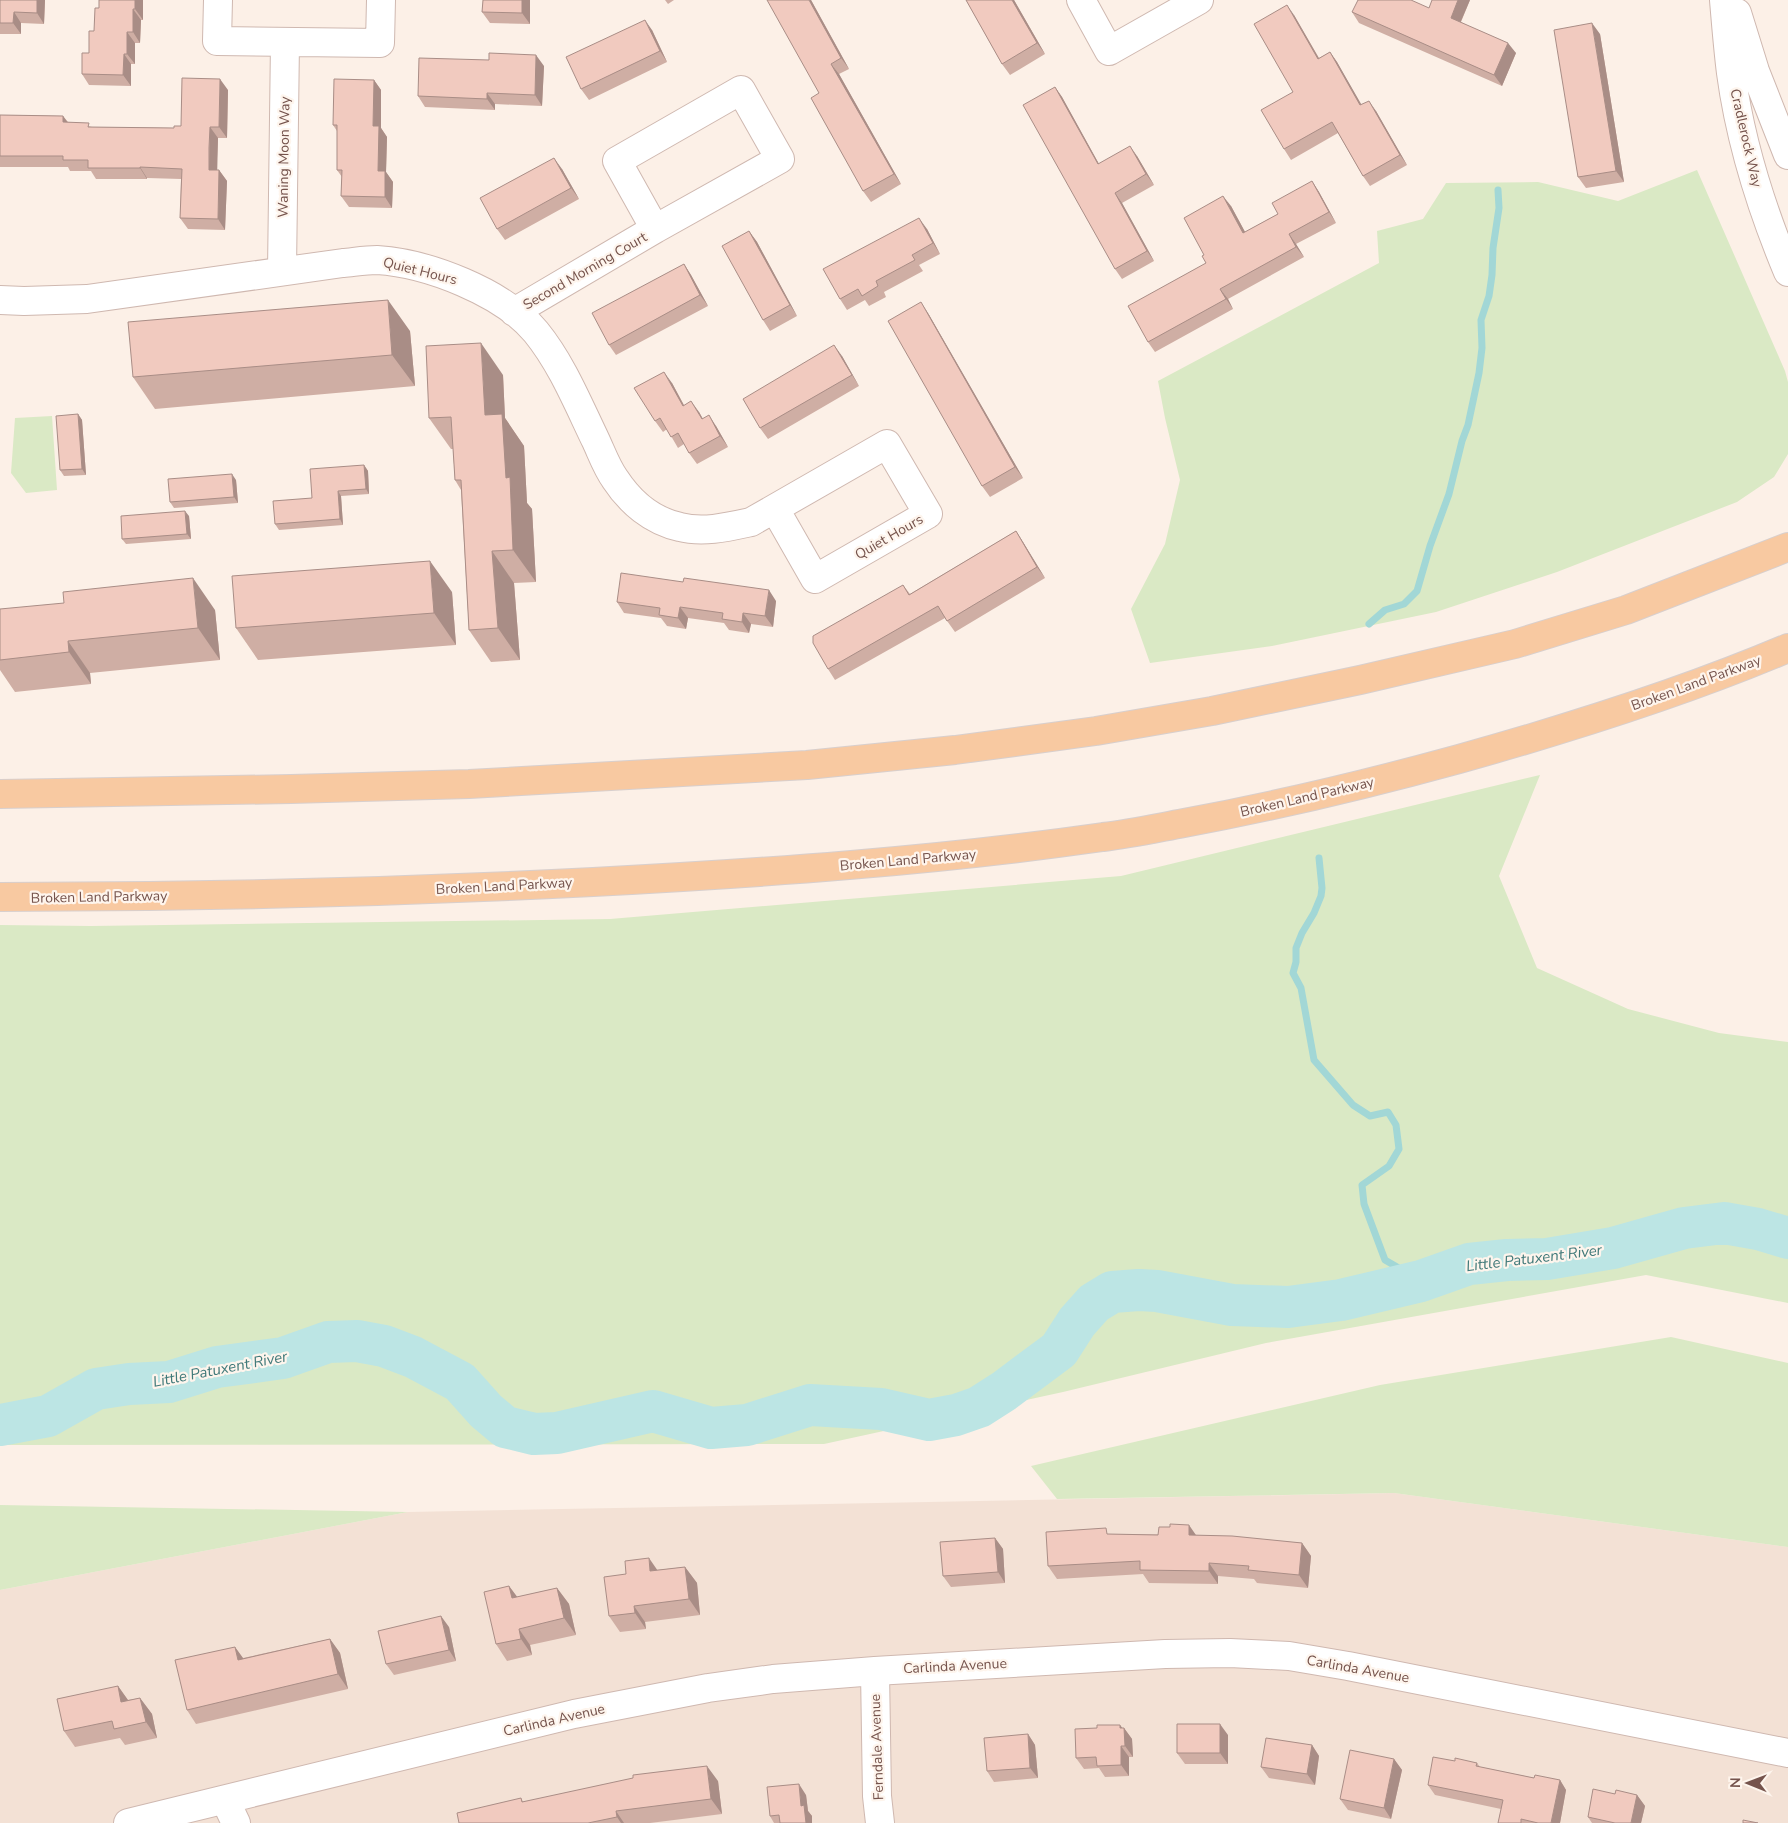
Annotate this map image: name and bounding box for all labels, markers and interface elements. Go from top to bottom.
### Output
street label: Cradlerock Way [1725,87,1767,190]
street label: Waning Moon Way [273,95,295,218]
street label: Second Morning Court [519,228,651,314]
street label: Quiet Hours [381,253,459,289]
street label: Quiet Hours [851,510,927,564]
street label: Broken Land Parkway [1629,650,1764,715]
street label: Broken Land Parkway [1238,772,1376,822]
street label: Broken Land Parkway [839,845,978,875]
street label: Broken Land Parkway [435,873,574,899]
street label: Broken Land Parkway [31,886,168,908]
water label: Little Patuxent River [1465,1240,1604,1276]
water label: Little Patuxent River [151,1346,290,1392]
street label: Carlinda Avenue [1305,1651,1411,1687]
street label: Carlinda Avenue [903,1654,1007,1678]
street label: Ferndale Avenue [866,1694,888,1800]
street label: Carlinda Avenue [501,1699,607,1741]
north arrow [1723,1758,1773,1808]
text: N [1726,1777,1745,1788]

